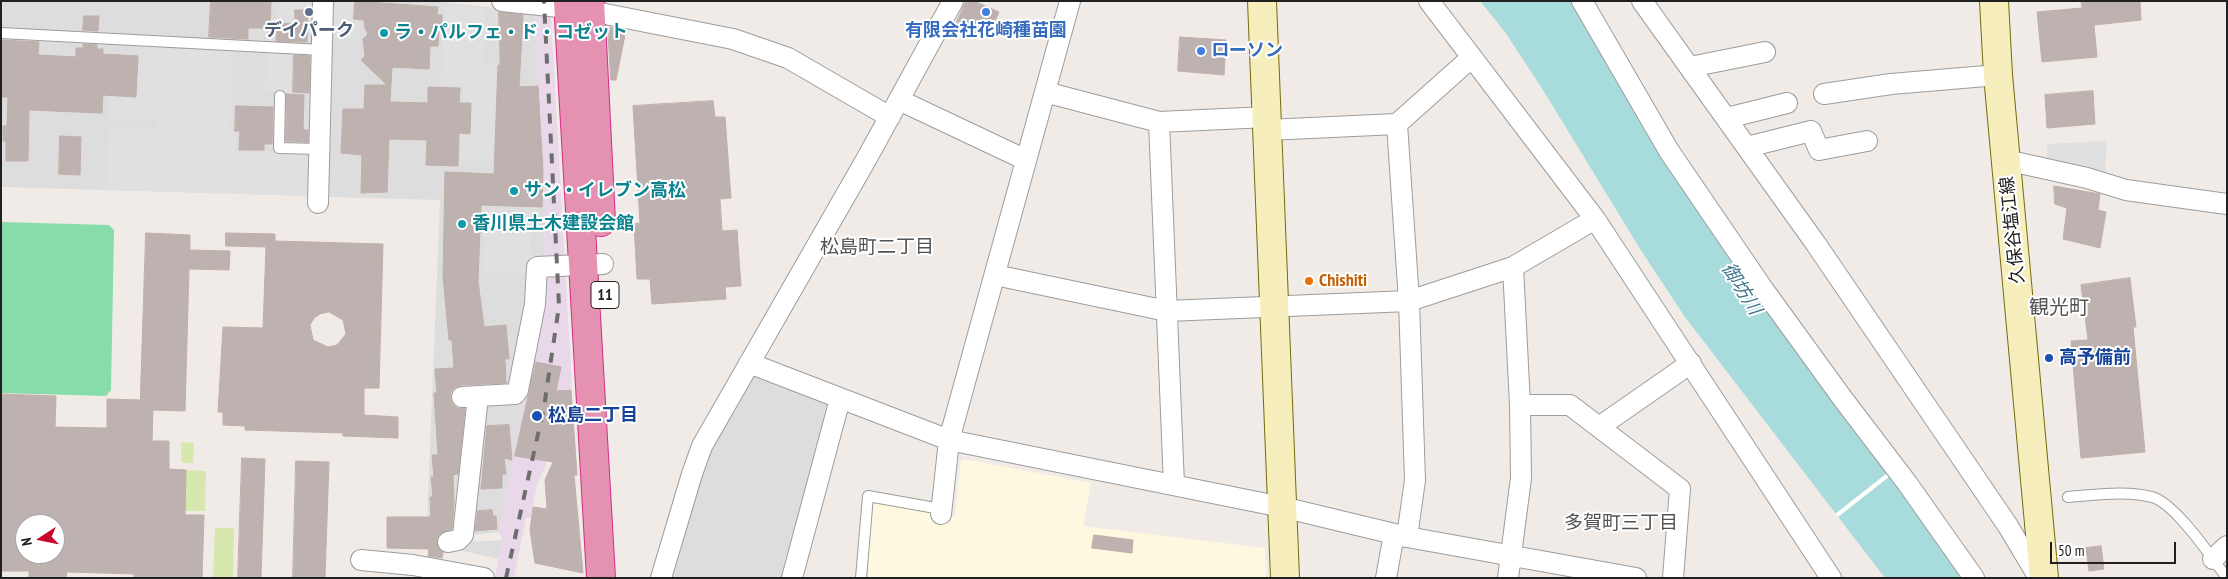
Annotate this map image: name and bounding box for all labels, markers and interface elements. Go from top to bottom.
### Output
marker: デイパーク [303,6,315,18]
marker: 有限会社花崎種苗園 [980,6,992,18]
place label: デイパーク [264,20,354,42]
place label: 有限会社花崎種苗園 [905,20,1067,42]
place label: ラ・パルフェ・ド・コゼット [394,22,628,44]
marker: ラ・パルフェ・ド・コゼット [378,27,390,39]
place label: ローソン [1211,40,1283,62]
marker: ローソン [1195,45,1207,57]
street label: 久保谷塩江線 [1997,175,2029,285]
place label: サン・イレブン高松 [524,180,686,202]
marker: サン・イレブン高松 [508,185,520,197]
place label: 香川県土木建設会館 [472,213,634,235]
marker: 香川県土木建設会館 [456,218,468,230]
district label: 松島町二丁目 [820,237,934,259]
water label: 御坊川 [1716,259,1766,319]
place label: Chishiti [1319,270,1367,292]
marker: Chishiti [1303,275,1315,287]
road number: 11 [591,282,619,308]
district label: 観光町 [2029,296,2089,320]
place label: 高予備前 [2059,347,2131,369]
marker: 高予備前 [2043,352,2055,364]
place label: 松島二丁目 [548,405,638,427]
marker: 松島二丁目 [530,409,544,423]
district label: 多賀町三丁目 [1564,513,1678,535]
north arrow [15,514,65,564]
scale bar [2053,532,2179,564]
text: N [17,536,36,547]
text: 50 m [2058,541,2084,560]

